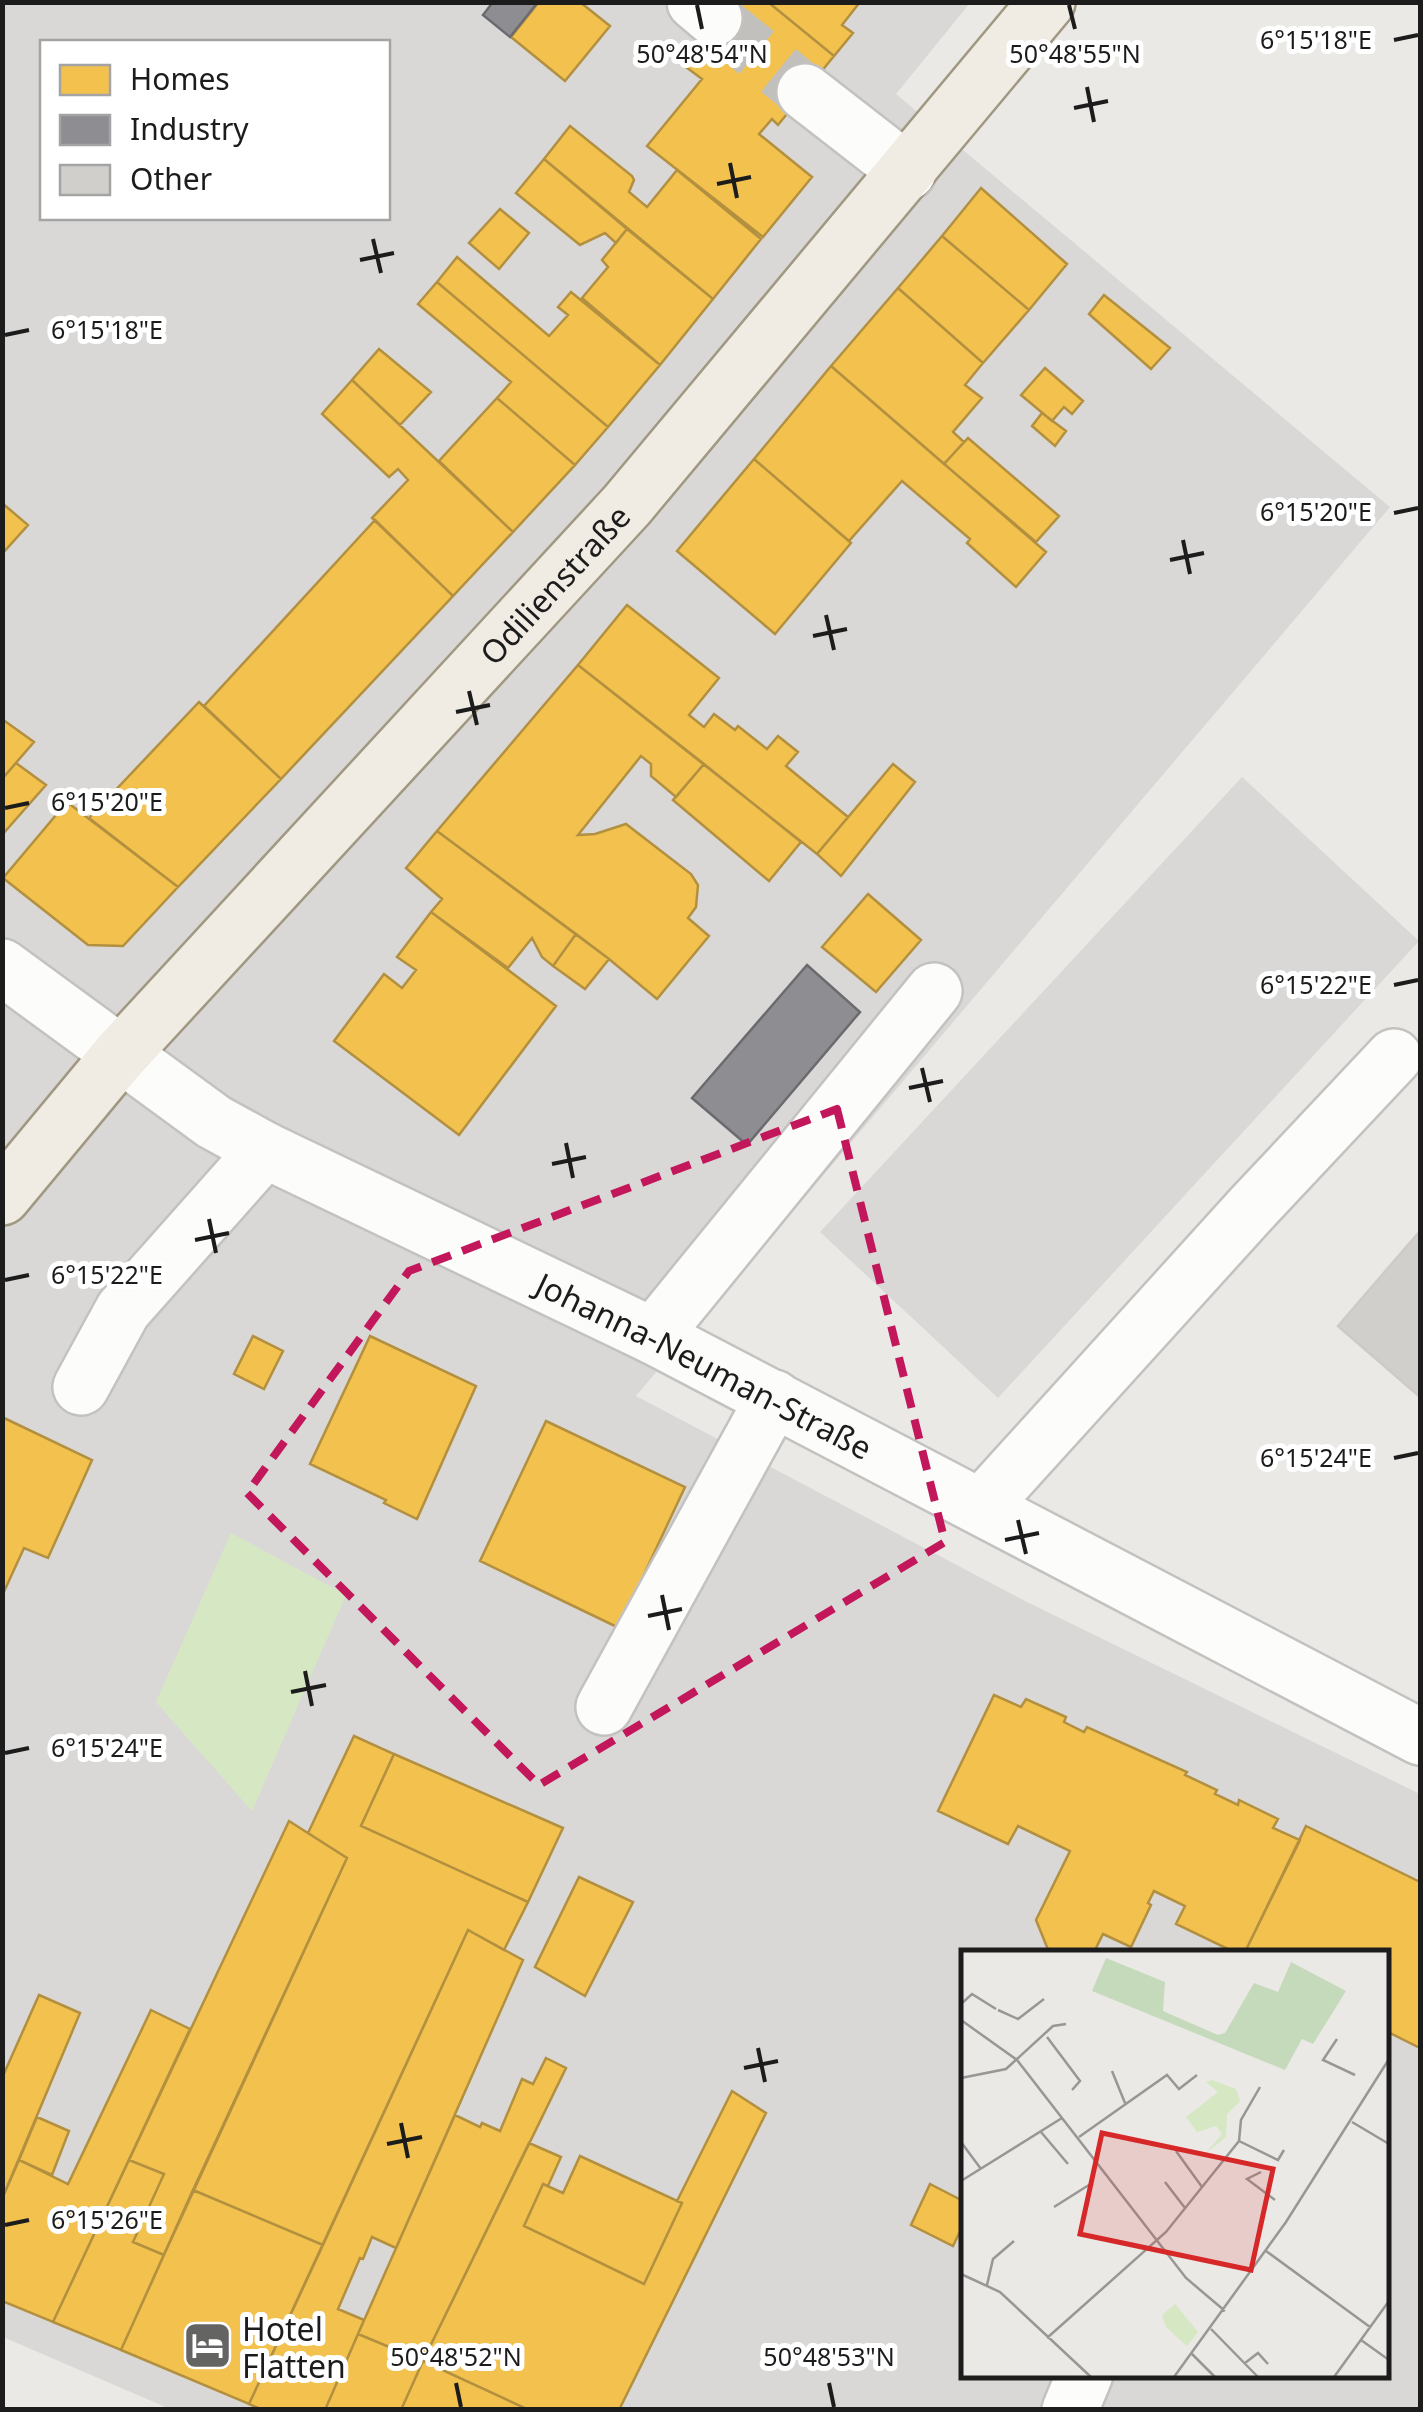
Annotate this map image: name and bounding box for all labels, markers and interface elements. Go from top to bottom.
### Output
text: 6°15'18"E [1260,22,1372,56]
text: 50°48'54"N [636,36,768,70]
text: 50°48'55"N [1009,36,1141,70]
legend [40,40,390,220]
text: Homes [130,58,230,99]
text: Industry [130,108,249,149]
text: Other [130,158,212,199]
text: 6°15'18"E [51,312,163,346]
text: 6°15'20"E [1260,494,1372,528]
street label: Odilienstraße [469,495,639,673]
text: 6°15'20"E [51,784,163,818]
text: 6°15'22"E [1260,967,1372,1001]
text: 6°15'22"E [51,1257,163,1291]
street label: Johanna-Neuman-Straße [527,1260,880,1468]
text: 6°15'24"E [1260,1440,1372,1474]
text: 6°15'24"E [51,1730,163,1764]
inset map [961,1950,1388,2377]
text: 6°15'26"E [51,2202,163,2236]
place label: Hotel Flatten [242,2307,346,2387]
hotel icon: Hotel Flatten [181,2320,233,2372]
text: 50°48'52"N [390,2339,522,2373]
text: 50°48'53"N [763,2339,895,2373]

